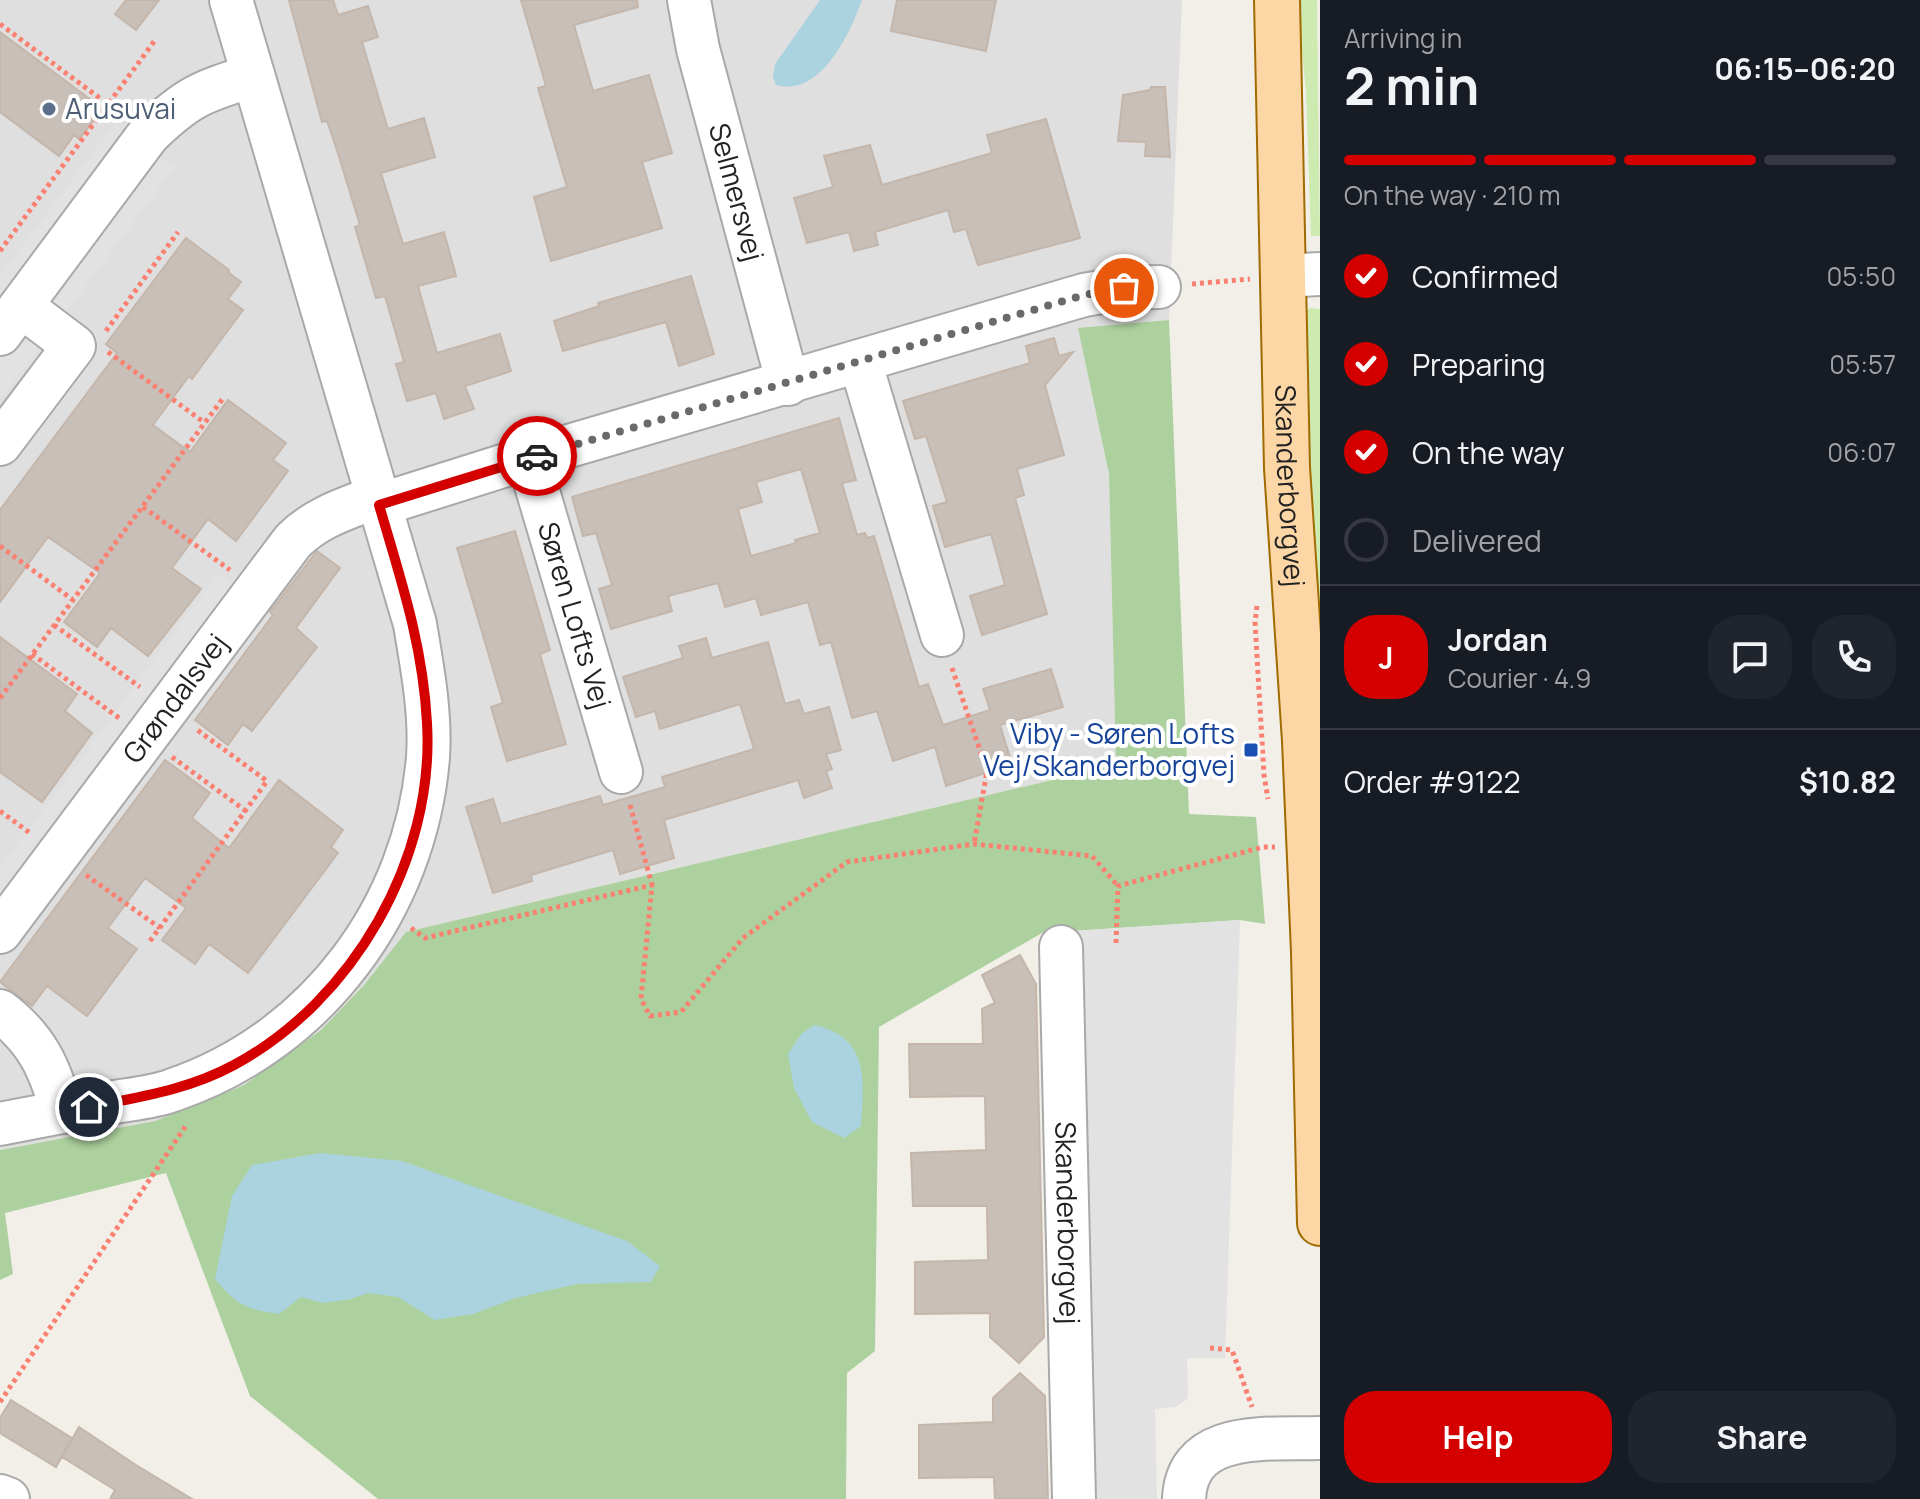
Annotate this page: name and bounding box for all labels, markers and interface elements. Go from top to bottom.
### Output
text: Arriving in [1344,20,1462,56]
text: 06:15–06:20 [1714,48,1896,89]
text: 2 min [1344,50,1479,121]
place label: Arusuvai [65,89,176,127]
marker: Arusuvai [40,100,58,118]
street label: Selmersvej [701,119,774,265]
text: On the way · 210 m [1344,177,1561,213]
pin [1090,254,1158,322]
icon: check [1344,254,1388,298]
text: Confirmed [1412,256,1559,297]
text: 05:50 [1826,258,1896,294]
icon: bag [1102,266,1146,310]
icon: check [1344,342,1388,386]
text: Preparing [1412,344,1546,385]
text: 05:57 [1829,346,1896,382]
street label: Skanderborgvej [1267,384,1315,588]
courier [497,416,577,496]
icon: check [1344,430,1388,474]
text: On the way [1412,432,1565,473]
icon: car [515,434,559,478]
text: 06:07 [1827,434,1896,470]
street label: Søren Lofts Vej [530,517,621,713]
text: Delivered [1412,520,1542,561]
button: chat [1708,615,1792,699]
button: phone [1812,615,1896,699]
text: Jordan [1448,619,1548,660]
street label: Grøndalsvej [113,625,235,770]
text: J [1378,637,1394,678]
text: Courier · 4.9 [1448,660,1591,696]
place label: Viby - Søren Lofts Vej/Skanderborgvej [983,714,1235,784]
marker: Viby - Søren Lofts Vej/Skanderborgvej [1242,741,1260,759]
text: Order #9122 [1344,761,1520,802]
text: $10.82 [1799,761,1896,802]
pin [55,1073,123,1141]
icon: home [67,1085,111,1129]
street label: Skanderborgvej [1047,1121,1090,1325]
button: Help [1344,1391,1612,1483]
button: Share [1628,1391,1896,1483]

